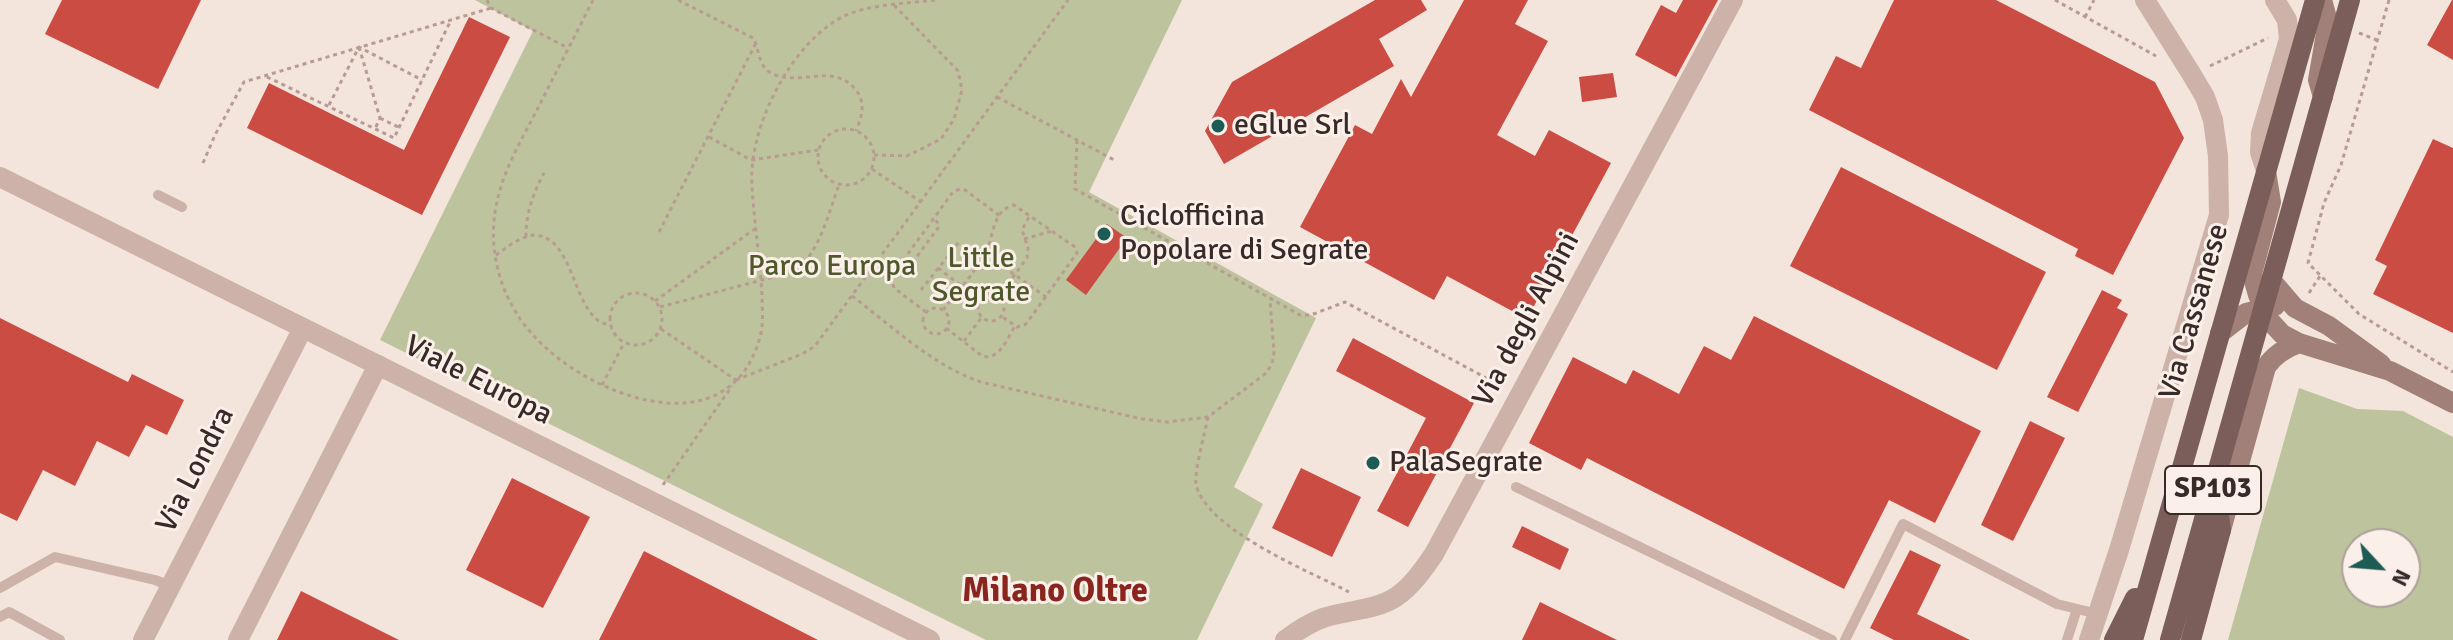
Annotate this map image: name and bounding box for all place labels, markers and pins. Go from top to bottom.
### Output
place label: eGlue Srl [1234,108,1351,144]
marker: eGlue Srl [1209,117,1227,135]
place label: Ciclofficina Popolare di Segrate [1120,199,1368,270]
marker: Ciclofficina Popolare di Segrate [1095,225,1113,243]
place label: PalaSegrate [1389,445,1543,481]
marker: PalaSegrate [1364,454,1382,472]

